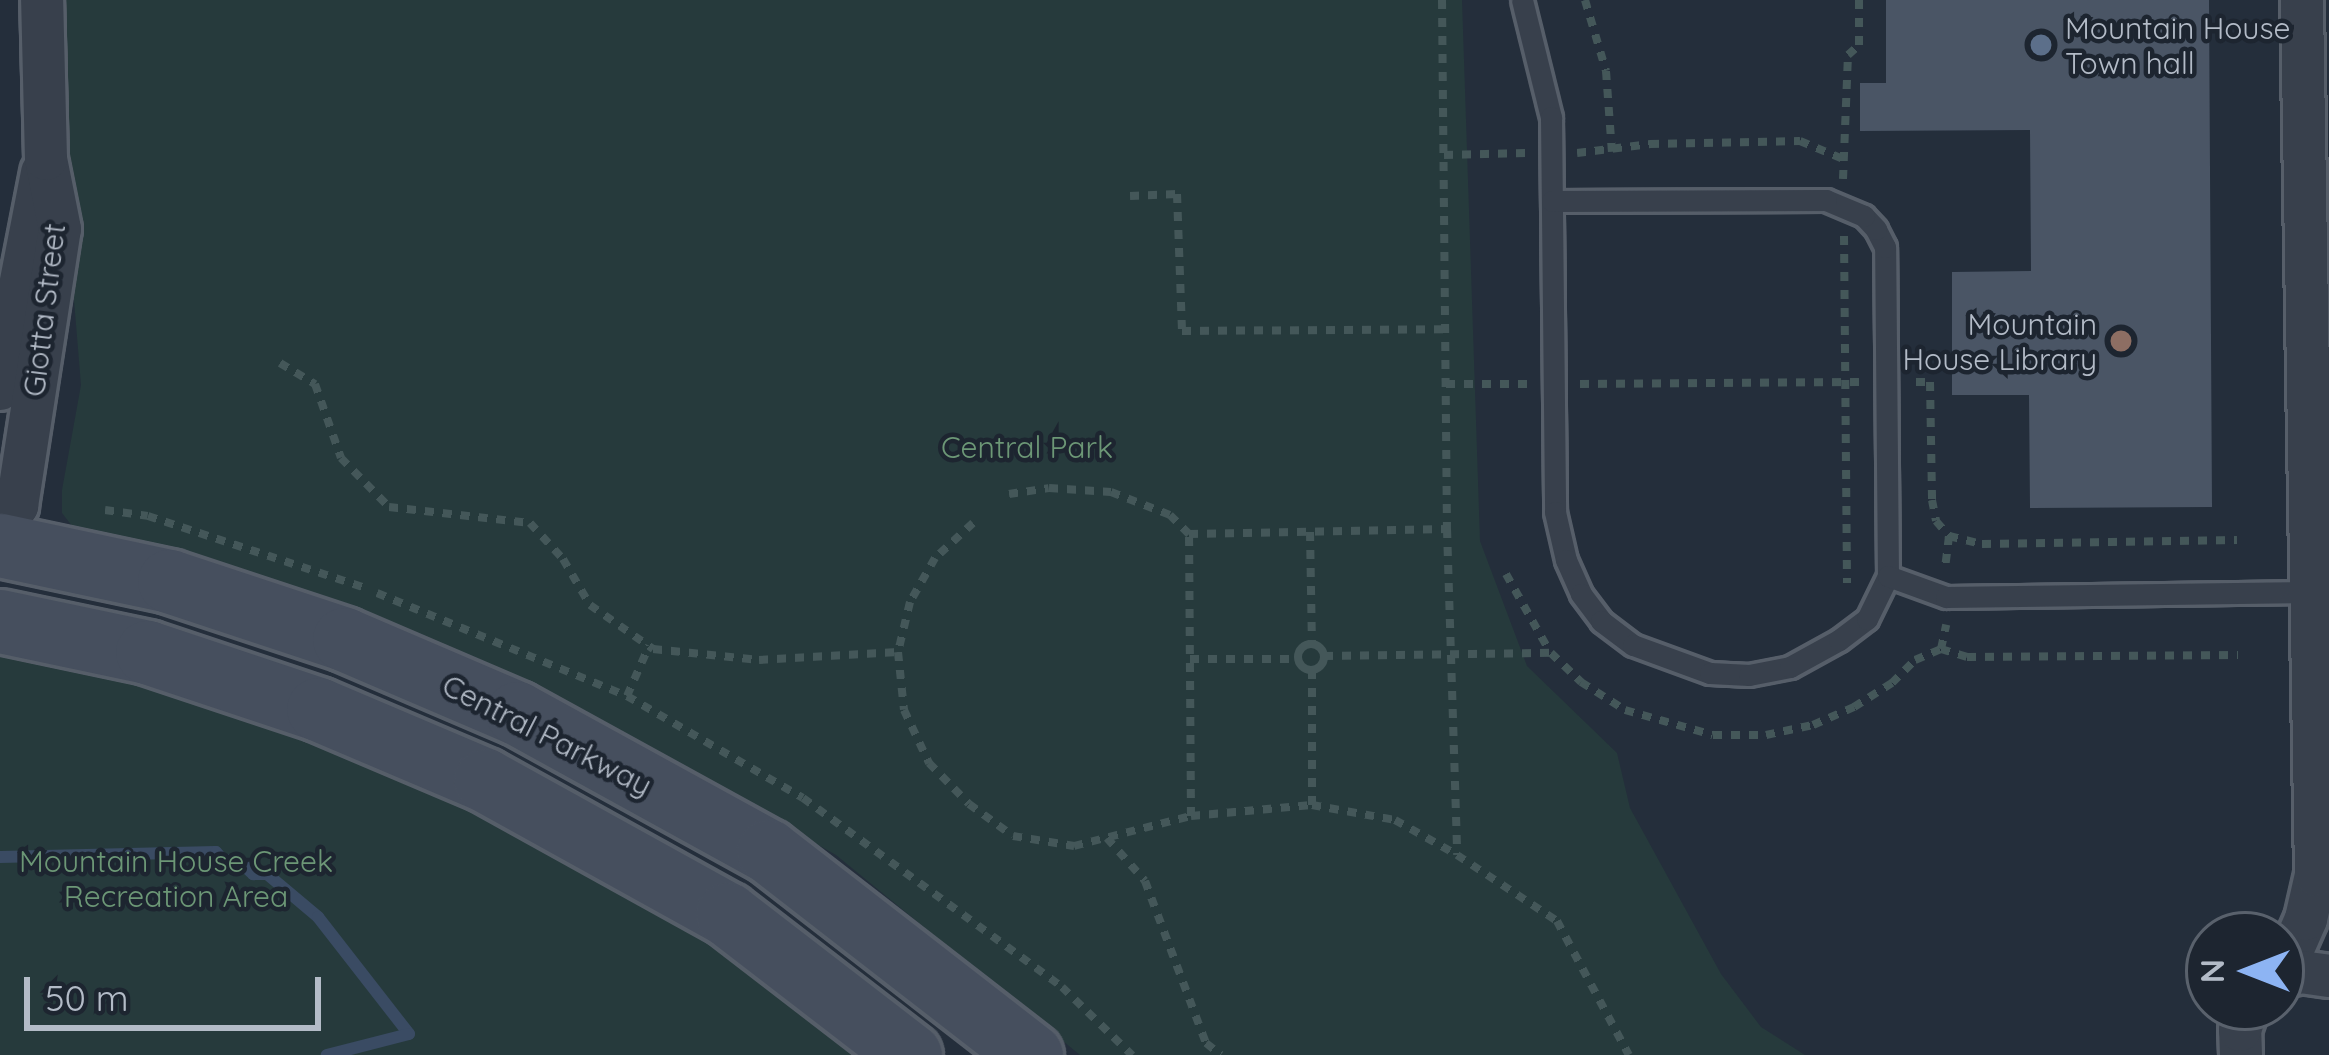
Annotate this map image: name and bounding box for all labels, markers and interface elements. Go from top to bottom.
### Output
place label: Mountain House Town hall [2065,10,2290,80]
marker: Mountain House Town hall [2028,32,2054,58]
street label: Giotta Street [16,221,72,399]
place label: Mountain House Library [1902,306,2097,376]
marker: Mountain House Library [2108,328,2134,354]
park label: Central Park [941,429,1113,465]
street label: Central Parkway [436,667,658,803]
park label: Mountain House Creek Recreation Area [19,843,333,914]
north arrow [2185,911,2305,1031]
scale bar [30,953,327,1027]
text: N [2191,959,2232,983]
text: 50 m [45,975,129,1020]

